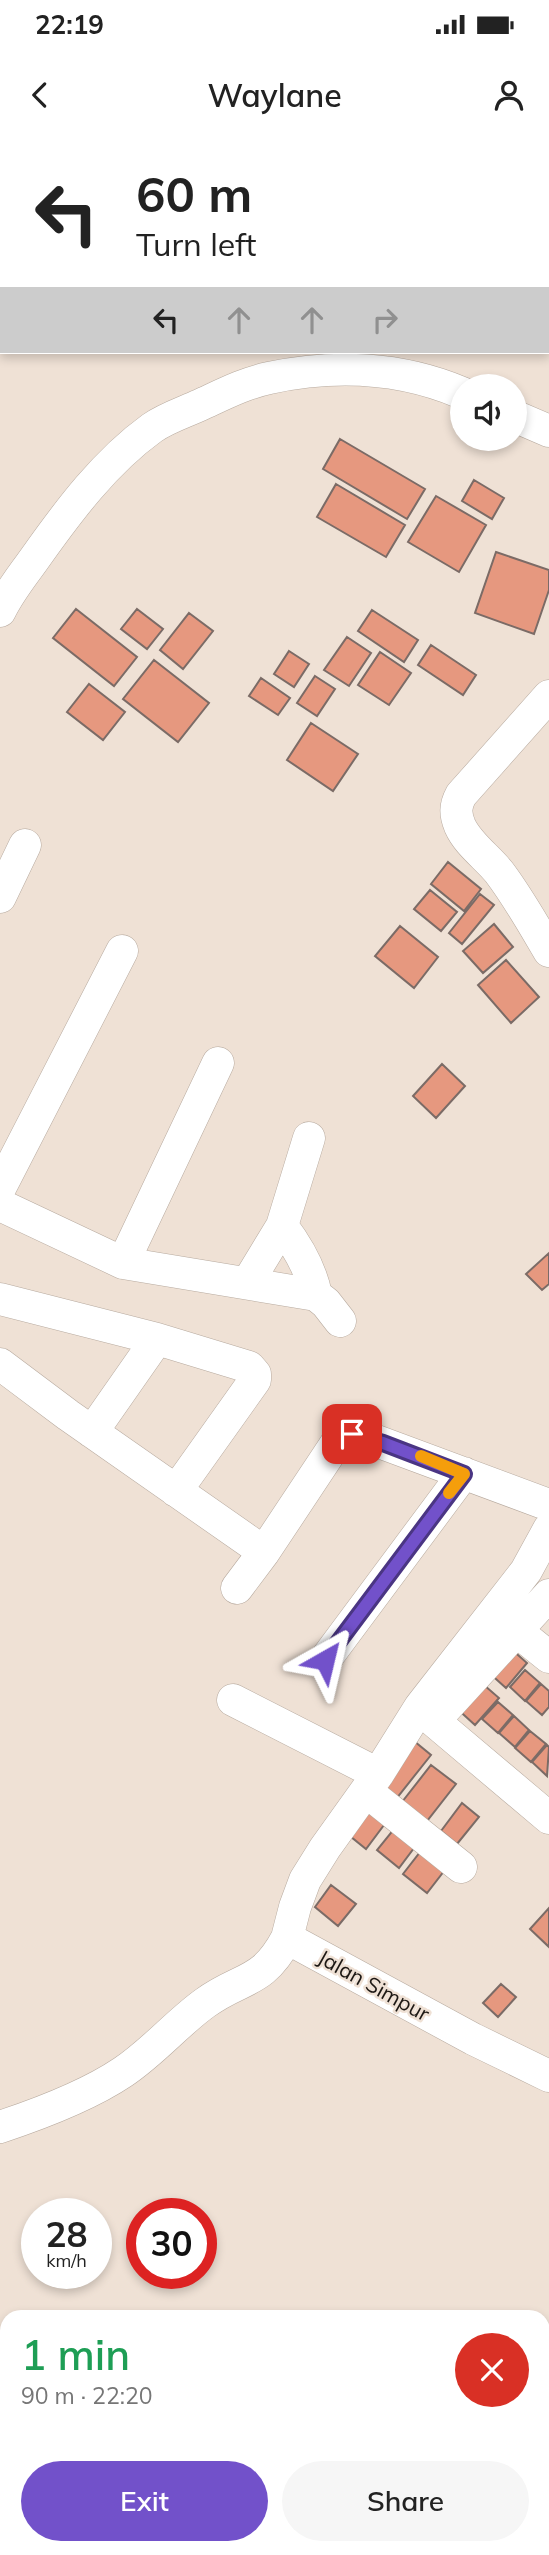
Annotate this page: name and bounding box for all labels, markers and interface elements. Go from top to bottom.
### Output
text: 22:19 [35,8,104,41]
text: Waylane [207,75,342,115]
icon: back [21,76,59,114]
icon: person [490,76,528,114]
text: 60 m [136,163,252,224]
icon: left [21,168,112,259]
text: Turn left [136,224,256,264]
icon: left [147,301,185,339]
icon: ahead [220,301,258,339]
icon: ahead [293,301,331,339]
icon: right [366,301,404,339]
map controls [450,374,527,451]
button: sound [450,374,527,451]
pin [322,1404,382,1464]
icon: arrive [333,1415,371,1453]
position arrow [288,1623,362,1697]
street label: Jalan Simpur [314,1944,435,2027]
speed limit sign: 30 [126,2198,217,2289]
text: 28 [45,2212,88,2256]
text: km/h [46,2249,87,2272]
text: 1 min [21,2328,130,2381]
button: close [455,2333,529,2407]
text: 90 m · 22:20 [21,2381,153,2410]
button: Exit [21,2461,268,2541]
button: Share [282,2461,529,2541]

